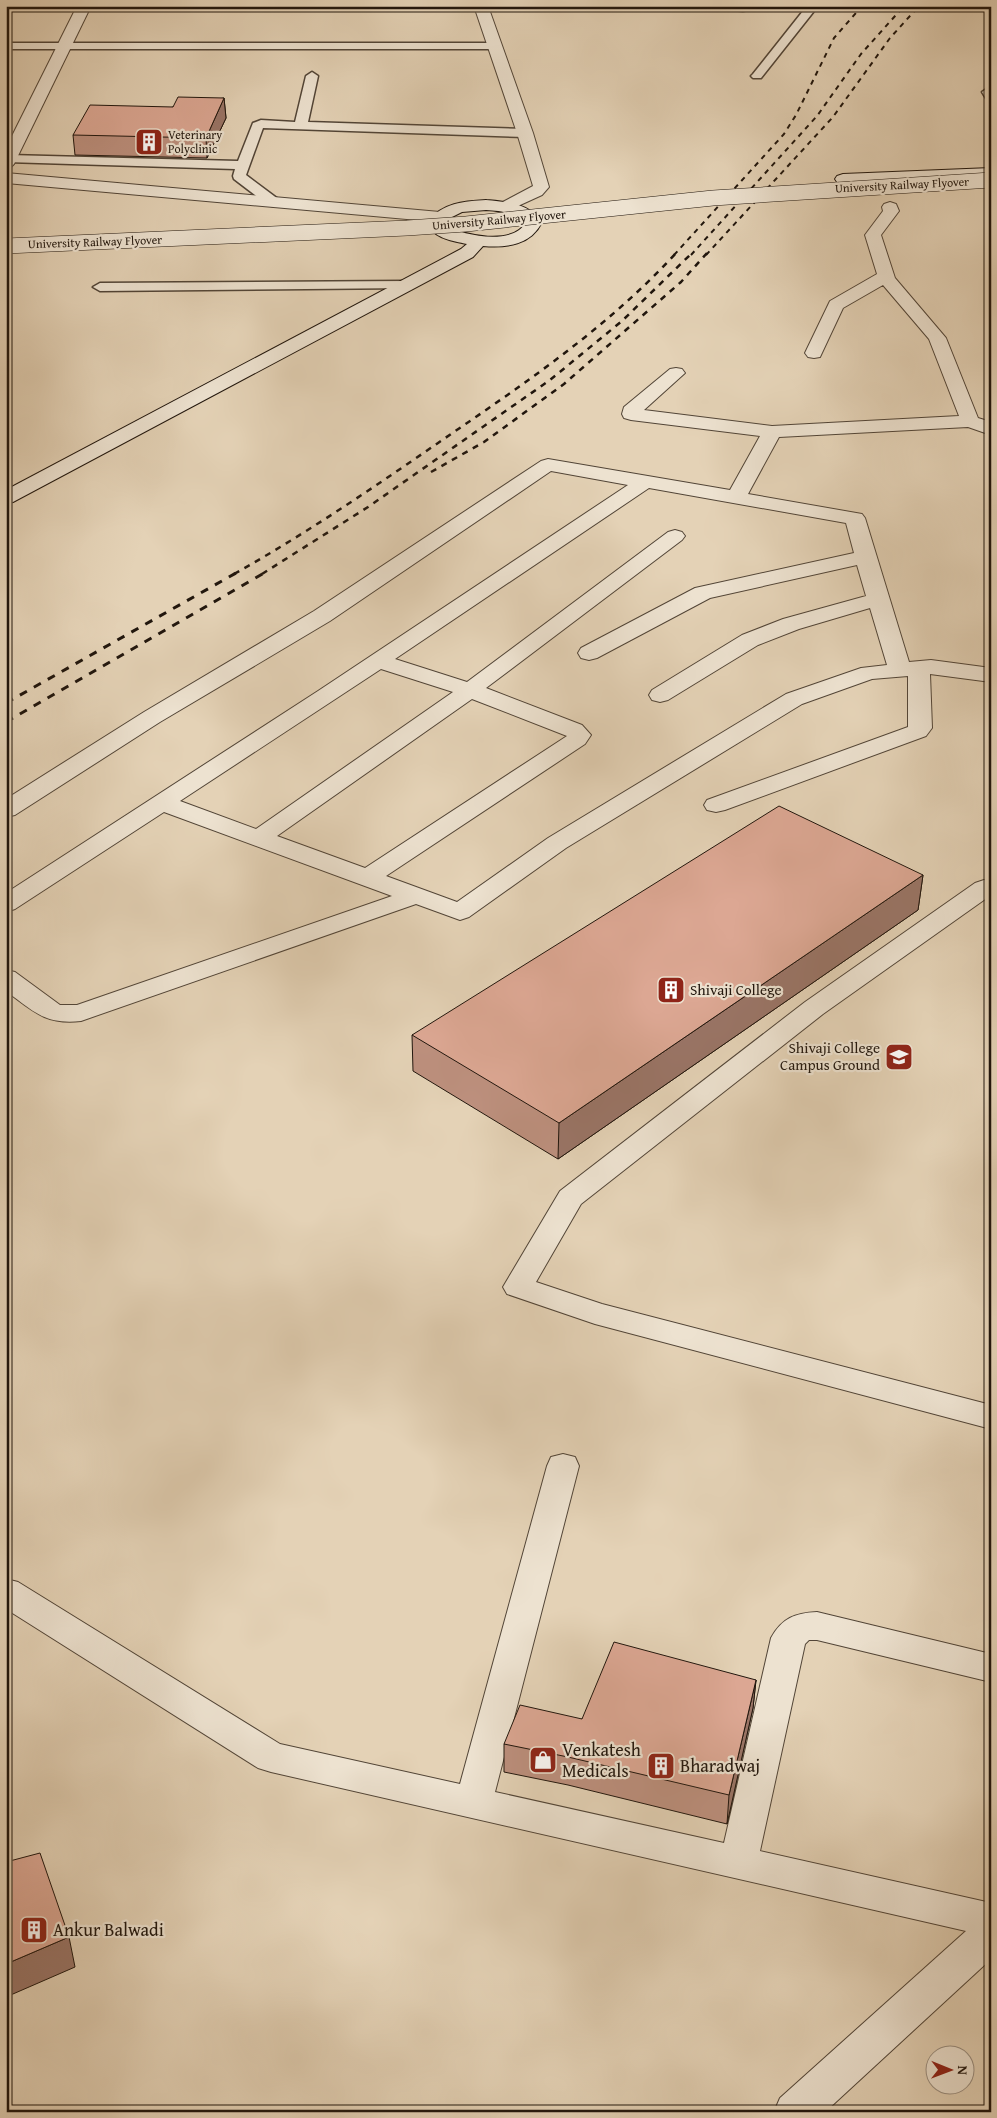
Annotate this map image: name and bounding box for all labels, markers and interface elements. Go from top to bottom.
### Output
place label: Veterinary Polyclinic [168,126,222,157]
building icon: Veterinary Polyclinic [134,127,164,157]
street label: University Railway Flyover [834,172,970,197]
street label: University Railway Flyover [431,205,567,234]
street label: University Railway Flyover [28,231,162,252]
building icon: Shivaji College [656,975,686,1005]
place label: Shivaji College [690,979,782,1000]
place label: Shivaji College Campus Ground [780,1037,880,1075]
school or university icon: Shivaji College Campus Ground [884,1042,914,1072]
place label: Venkatesh Medicals [562,1736,641,1784]
shop icon: Venkatesh Medicals [528,1745,558,1775]
building icon: Bharadwaj [646,1751,676,1781]
place label: Bharadwaj [680,1752,760,1779]
building icon: Ankur Balwadi [19,1915,49,1945]
place label: Ankur Balwadi [53,1916,164,1943]
north arrow [924,2046,974,2096]
text: N [953,2065,973,2076]

